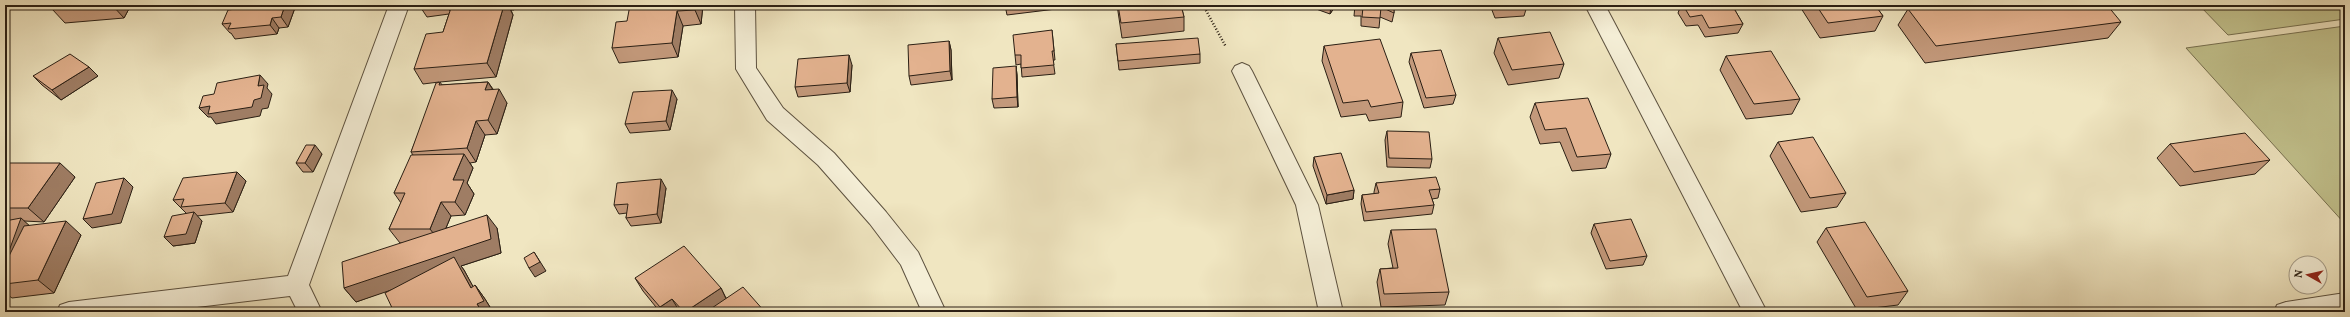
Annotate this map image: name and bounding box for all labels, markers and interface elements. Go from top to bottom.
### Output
north arrow [2288,255,2328,295]
text: N [2292,269,2308,279]

